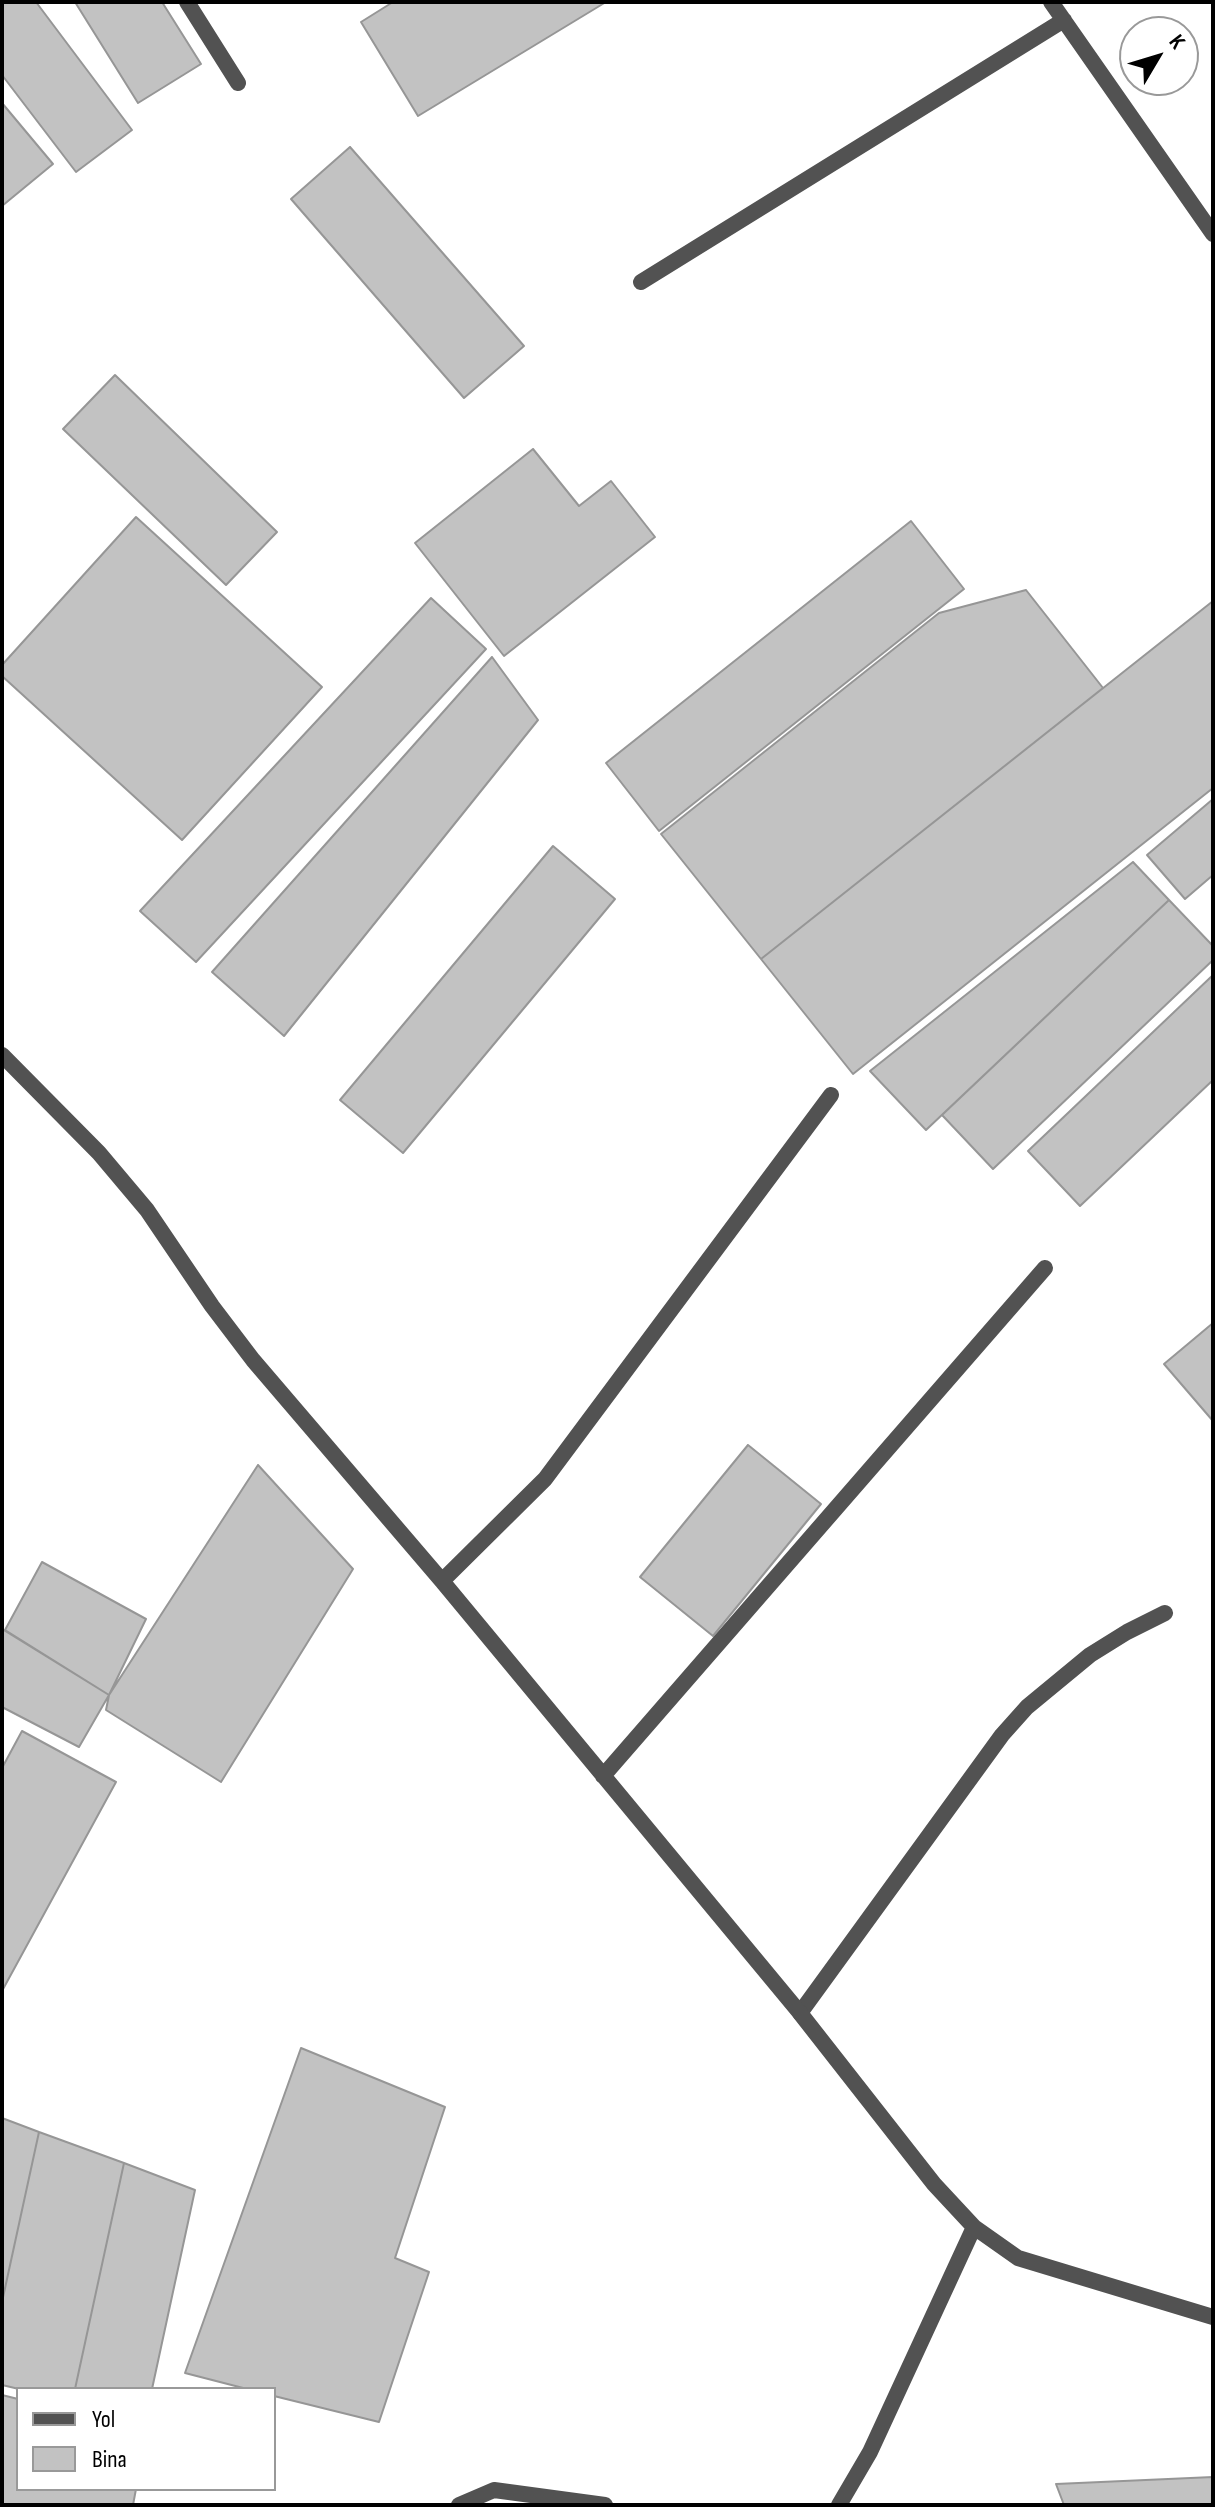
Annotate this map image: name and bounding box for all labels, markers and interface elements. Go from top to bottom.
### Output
north arrow [1119,16,1199,96]
text: K [1163,30,1191,55]
legend [16,2387,276,2491]
text: Yol [92,2405,115,2434]
text: Bina [92,2445,127,2474]

